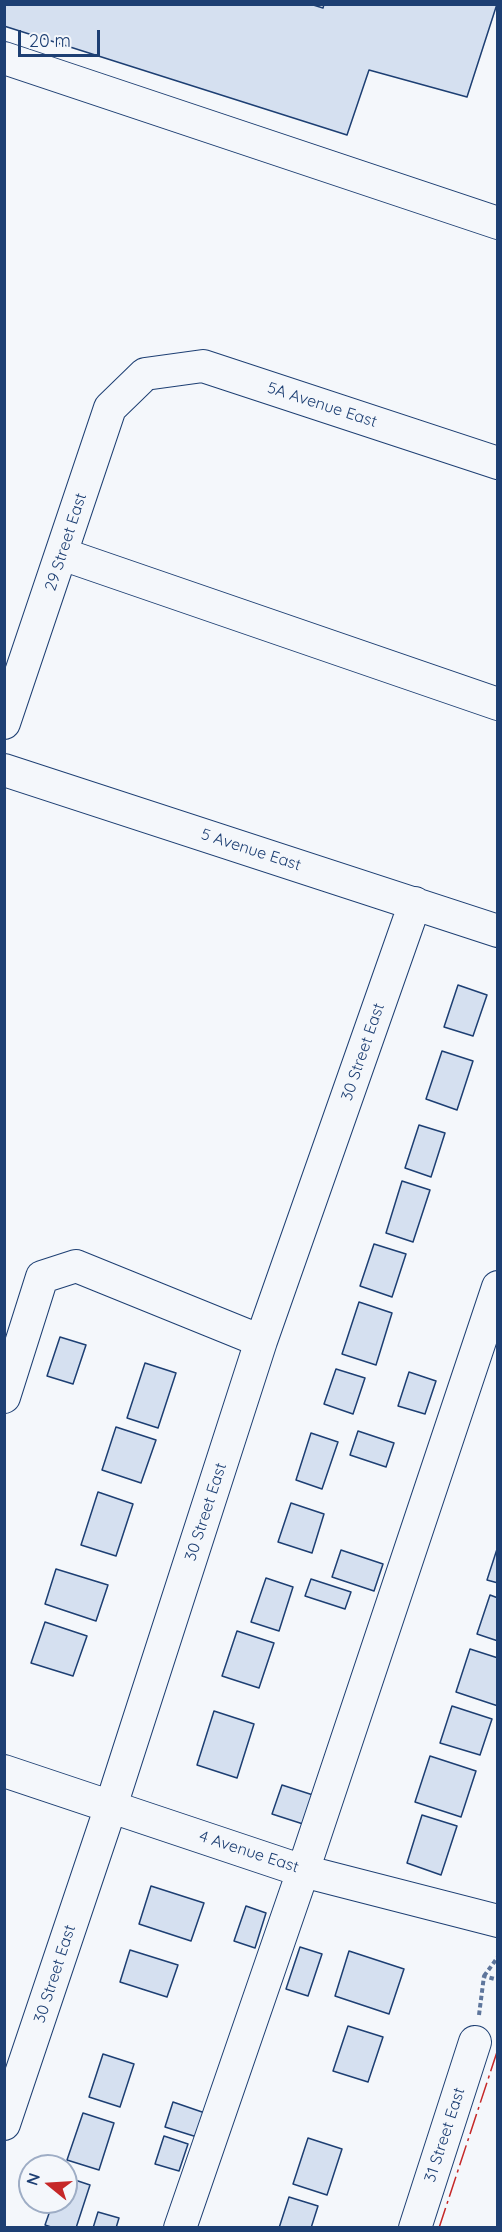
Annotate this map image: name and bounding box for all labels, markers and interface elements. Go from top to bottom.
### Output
scale bar [21,18,104,56]
text: 20 m [29,29,71,52]
street label: 5A Avenue East [265,378,379,432]
street label: 29 Street East [41,491,91,593]
street label: 5 Avenue East [199,825,303,875]
street label: 30 Street East [337,1001,389,1103]
street label: 30 Street East [181,1460,231,1564]
street label: 4 Avenue East [197,1827,301,1877]
street label: 30 Street East [30,1922,80,2026]
street label: 31 Street East [421,2085,469,2185]
north arrow [18,2154,78,2214]
text: N [21,2170,44,2188]

